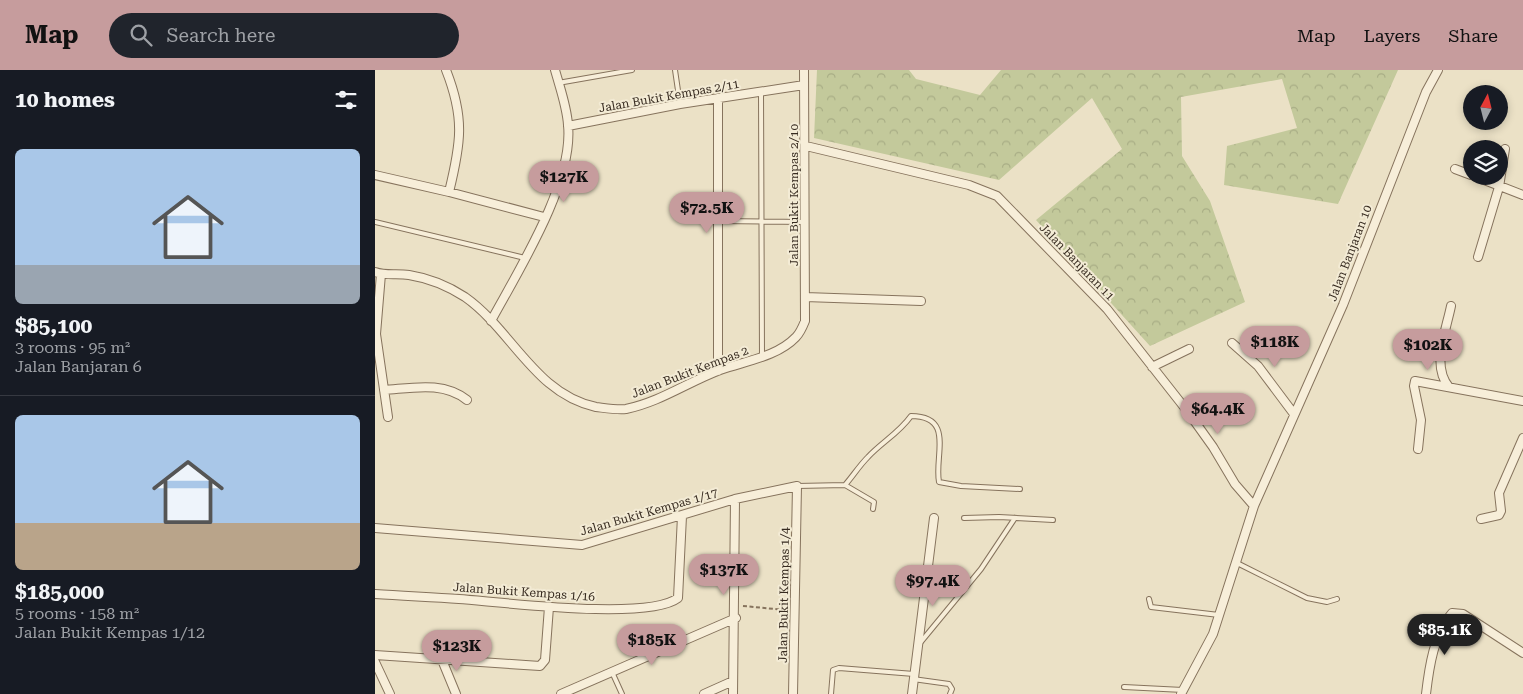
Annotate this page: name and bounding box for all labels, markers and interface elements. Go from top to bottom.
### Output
search box [109,13,459,58]
text: Map [25,21,79,49]
icon: search [127,21,155,49]
text: Search here [167,24,275,47]
text: Map [1297,25,1336,46]
text: Layers [1364,25,1420,46]
text: Share [1448,25,1498,46]
street label: Jalan Bukit Kempas 2/11 [598,77,741,115]
north arrow [1463,85,1507,130]
map controls [1463,85,1508,185]
icon: filters [332,86,360,114]
text: 10 homes [15,88,115,112]
street label: Jalan Bukit Kempas 2/10 [787,123,801,266]
button: layers [1463,140,1508,185]
pin: $127K [529,160,599,203]
text: $127K [540,167,588,186]
icon: home [143,182,233,272]
pin: $72.5K [666,191,748,234]
text: $72.5K [680,198,734,217]
street label: Jalan Banjaran 10 [1325,203,1375,303]
street label: Jalan Banjaran 11 [1037,221,1118,304]
text: $85,100 [15,314,92,338]
pin: $118K [1240,326,1310,368]
pin: $102K [1393,328,1463,371]
text: $118K [1251,332,1299,351]
text: $102K [1404,335,1452,354]
text: 3 rooms · 95 m² [15,338,130,357]
street label: Jalan Bukit Kempas 2 [630,343,751,401]
text: Jalan Banjaran 6 [15,357,142,376]
pin: $64.4K [1177,392,1259,435]
text: $64.4K [1191,399,1245,418]
icon: home [143,447,233,537]
street label: Jalan Bukit Kempas 1/17 [579,486,720,538]
street label: Jalan Bukit Kempas 1/4 [776,527,792,663]
pin: $137K [689,554,759,596]
text: $137K [700,560,748,579]
pin: $97.4K [892,564,974,607]
text: $97.4K [906,571,960,590]
text: $185,000 [15,580,104,604]
street label: Jalan Bukit Kempas 1/16 [452,580,596,604]
text: 5 rooms · 158 m² [15,604,139,623]
pin: $85.1K [1404,614,1486,656]
text: $85.1K [1418,620,1472,639]
text: Jalan Bukit Kempas 1/12 [15,623,205,642]
pin: $185K [617,624,687,666]
pin: $123K [422,630,492,672]
text: $185K [628,630,676,649]
text: $123K [433,636,481,655]

